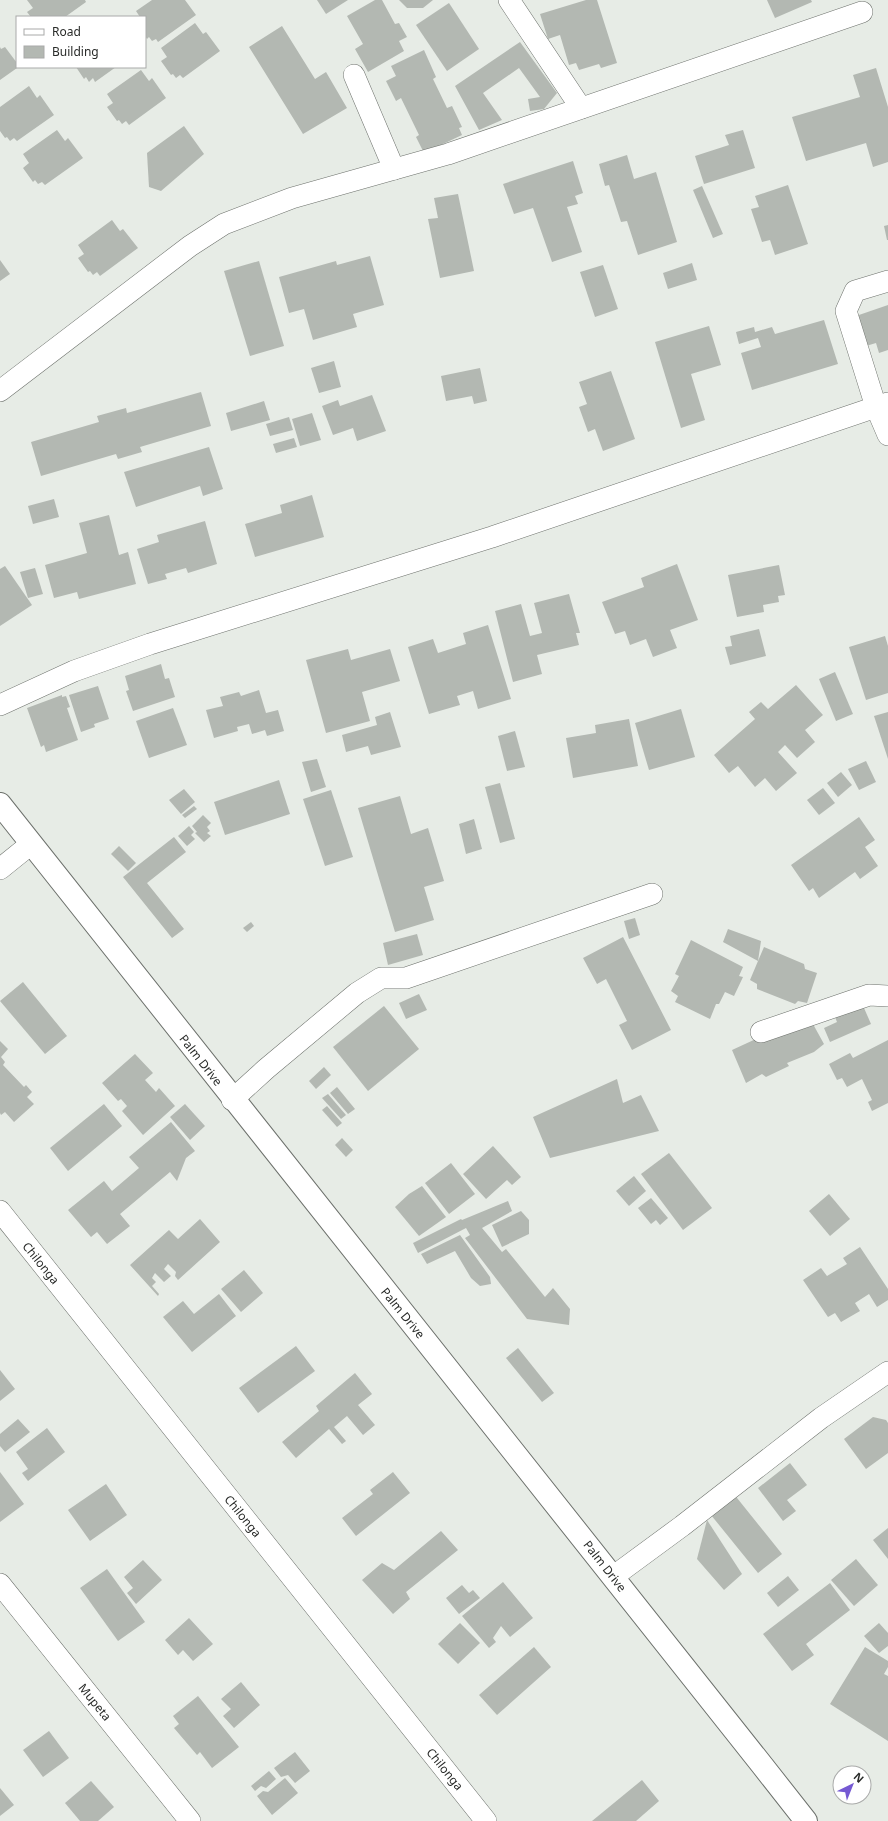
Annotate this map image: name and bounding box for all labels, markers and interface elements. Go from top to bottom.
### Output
legend [16,16,146,68]
text: Road [52,23,81,40]
text: Building [52,43,99,60]
street label: Palm Drive [175,1031,227,1089]
street label: Chilonga [19,1238,63,1288]
street label: Palm Drive [377,1284,429,1342]
street label: Chilonga [221,1491,265,1541]
street label: Palm Drive [579,1537,631,1595]
street label: Mupeta [75,1680,115,1724]
street label: Chilonga [423,1744,467,1794]
north arrow [832,1765,872,1805]
text: N [851,1769,868,1786]

